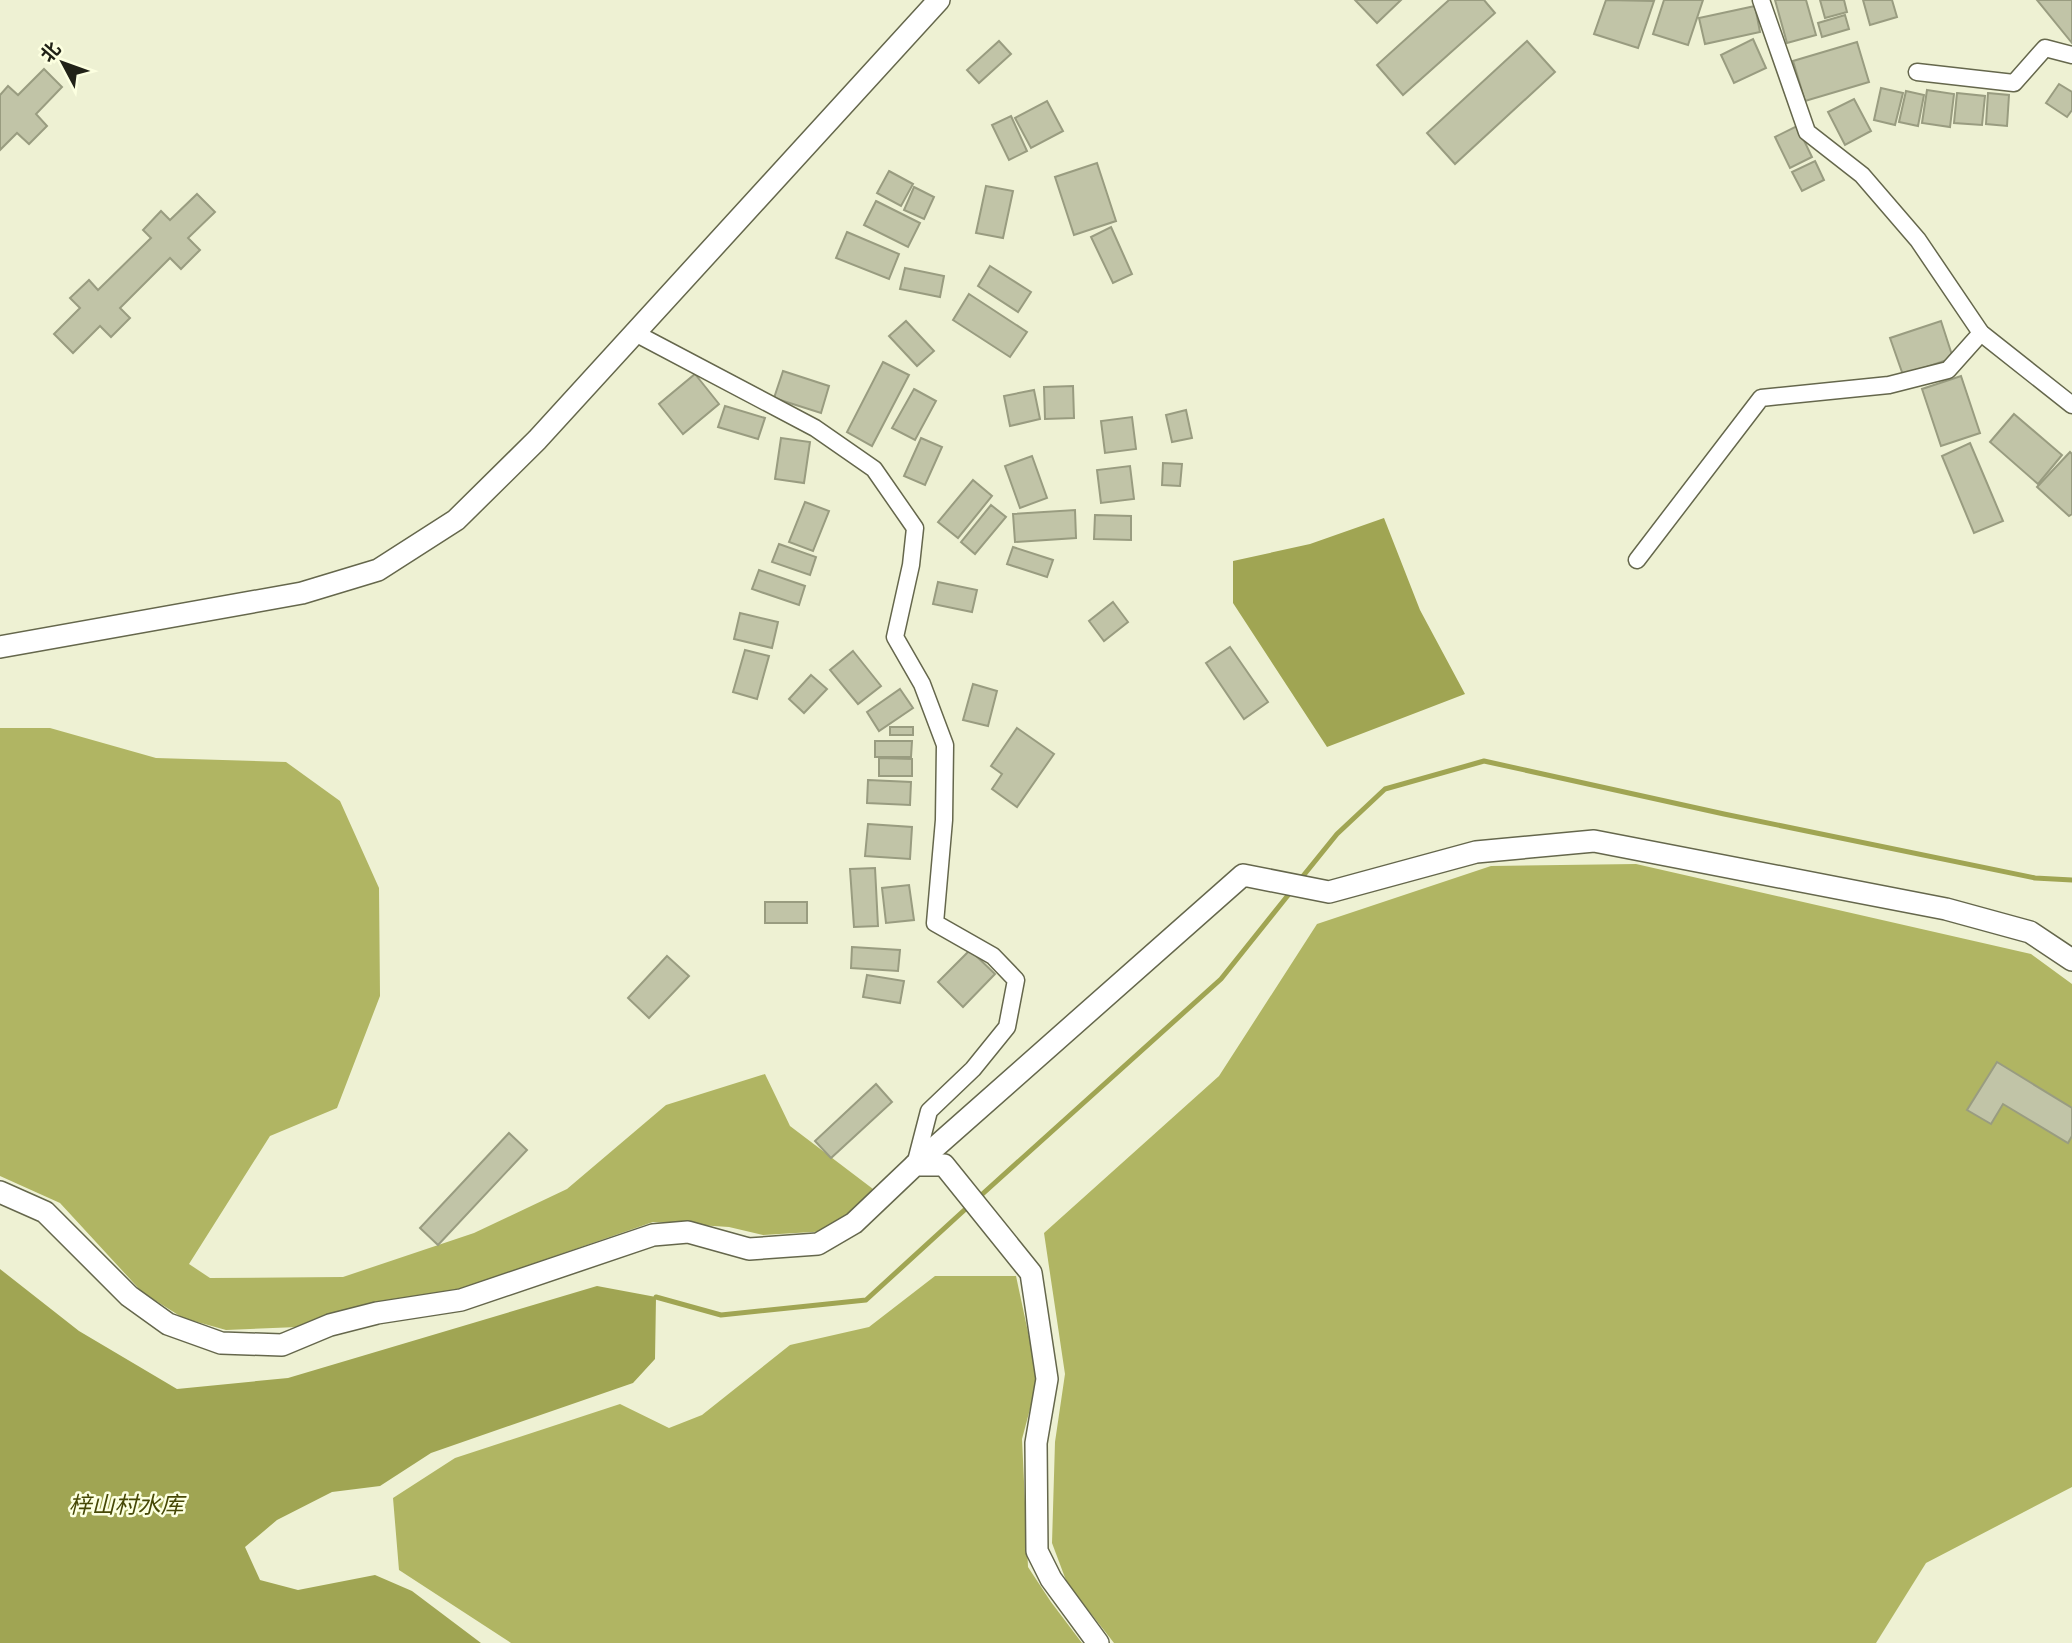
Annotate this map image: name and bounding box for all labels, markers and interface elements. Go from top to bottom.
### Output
north arrow [28,28,98,98]
text: 北 [36,37,65,67]
water label: 梓山村水库 [69,1491,188,1519]

